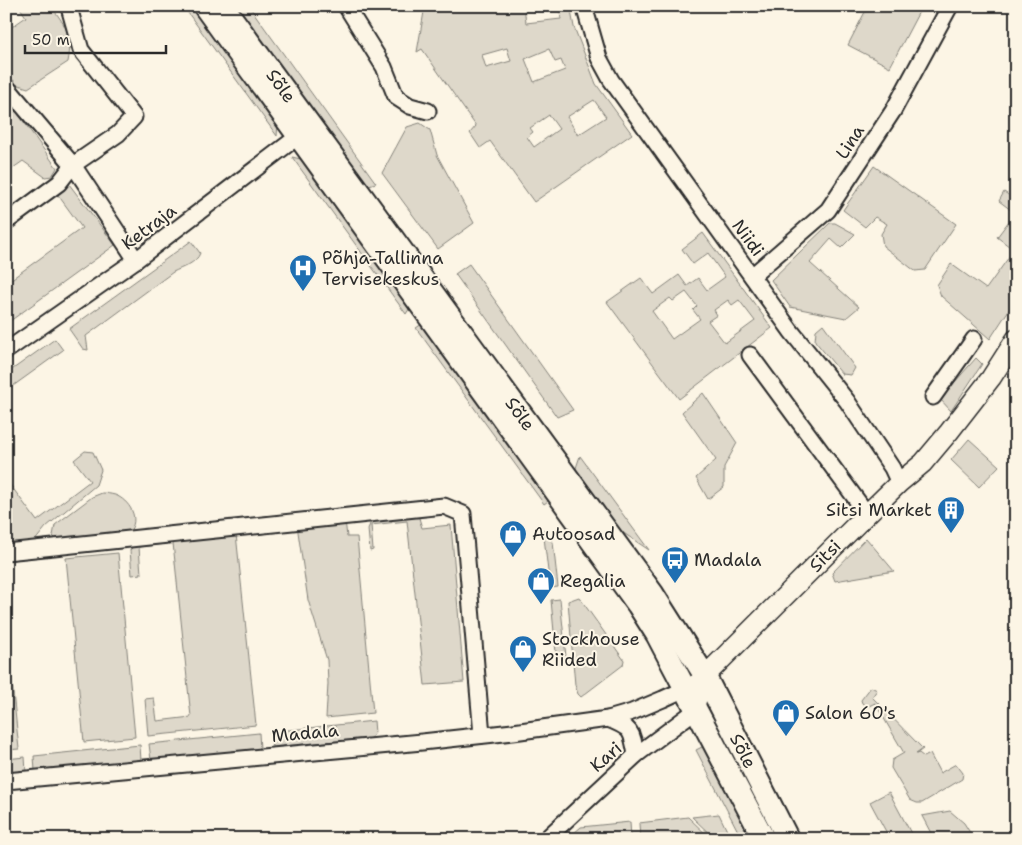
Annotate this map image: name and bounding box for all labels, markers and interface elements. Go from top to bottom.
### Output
scale bar [25,22,166,54]
text: 50 m [32,30,70,50]
street label: Sõle [261,64,301,108]
street label: Lina [830,120,870,164]
street label: Ketraja [117,199,181,255]
street label: Niidi [727,215,769,261]
place label: Põhja-Tallinna Tervisekeskus [322,246,443,291]
hospital icon: Põhja-Tallinna Tervisekeskus [288,253,318,292]
street label: Sõle [500,392,540,436]
building icon: Sitsi Market [936,495,966,534]
place label: Sitsi Market [826,498,932,522]
shop icon: Autoosad [498,519,528,558]
place label: Autoosad [532,522,615,546]
street label: Sitsi [804,535,846,577]
bus stop icon: Madala [660,545,690,584]
place label: Madala [694,548,761,572]
shop icon: Regalia [526,566,556,605]
place label: Regalia [560,569,625,593]
place label: Stockhouse Riided [542,627,640,672]
shop icon: Stockhouse Riided [508,634,538,673]
shop icon: Salon 60's [771,698,801,737]
place label: Salon 60's [805,701,896,725]
street label: Madala [270,718,340,748]
street label: Sõle [724,729,762,773]
street label: Kari [585,736,627,778]

